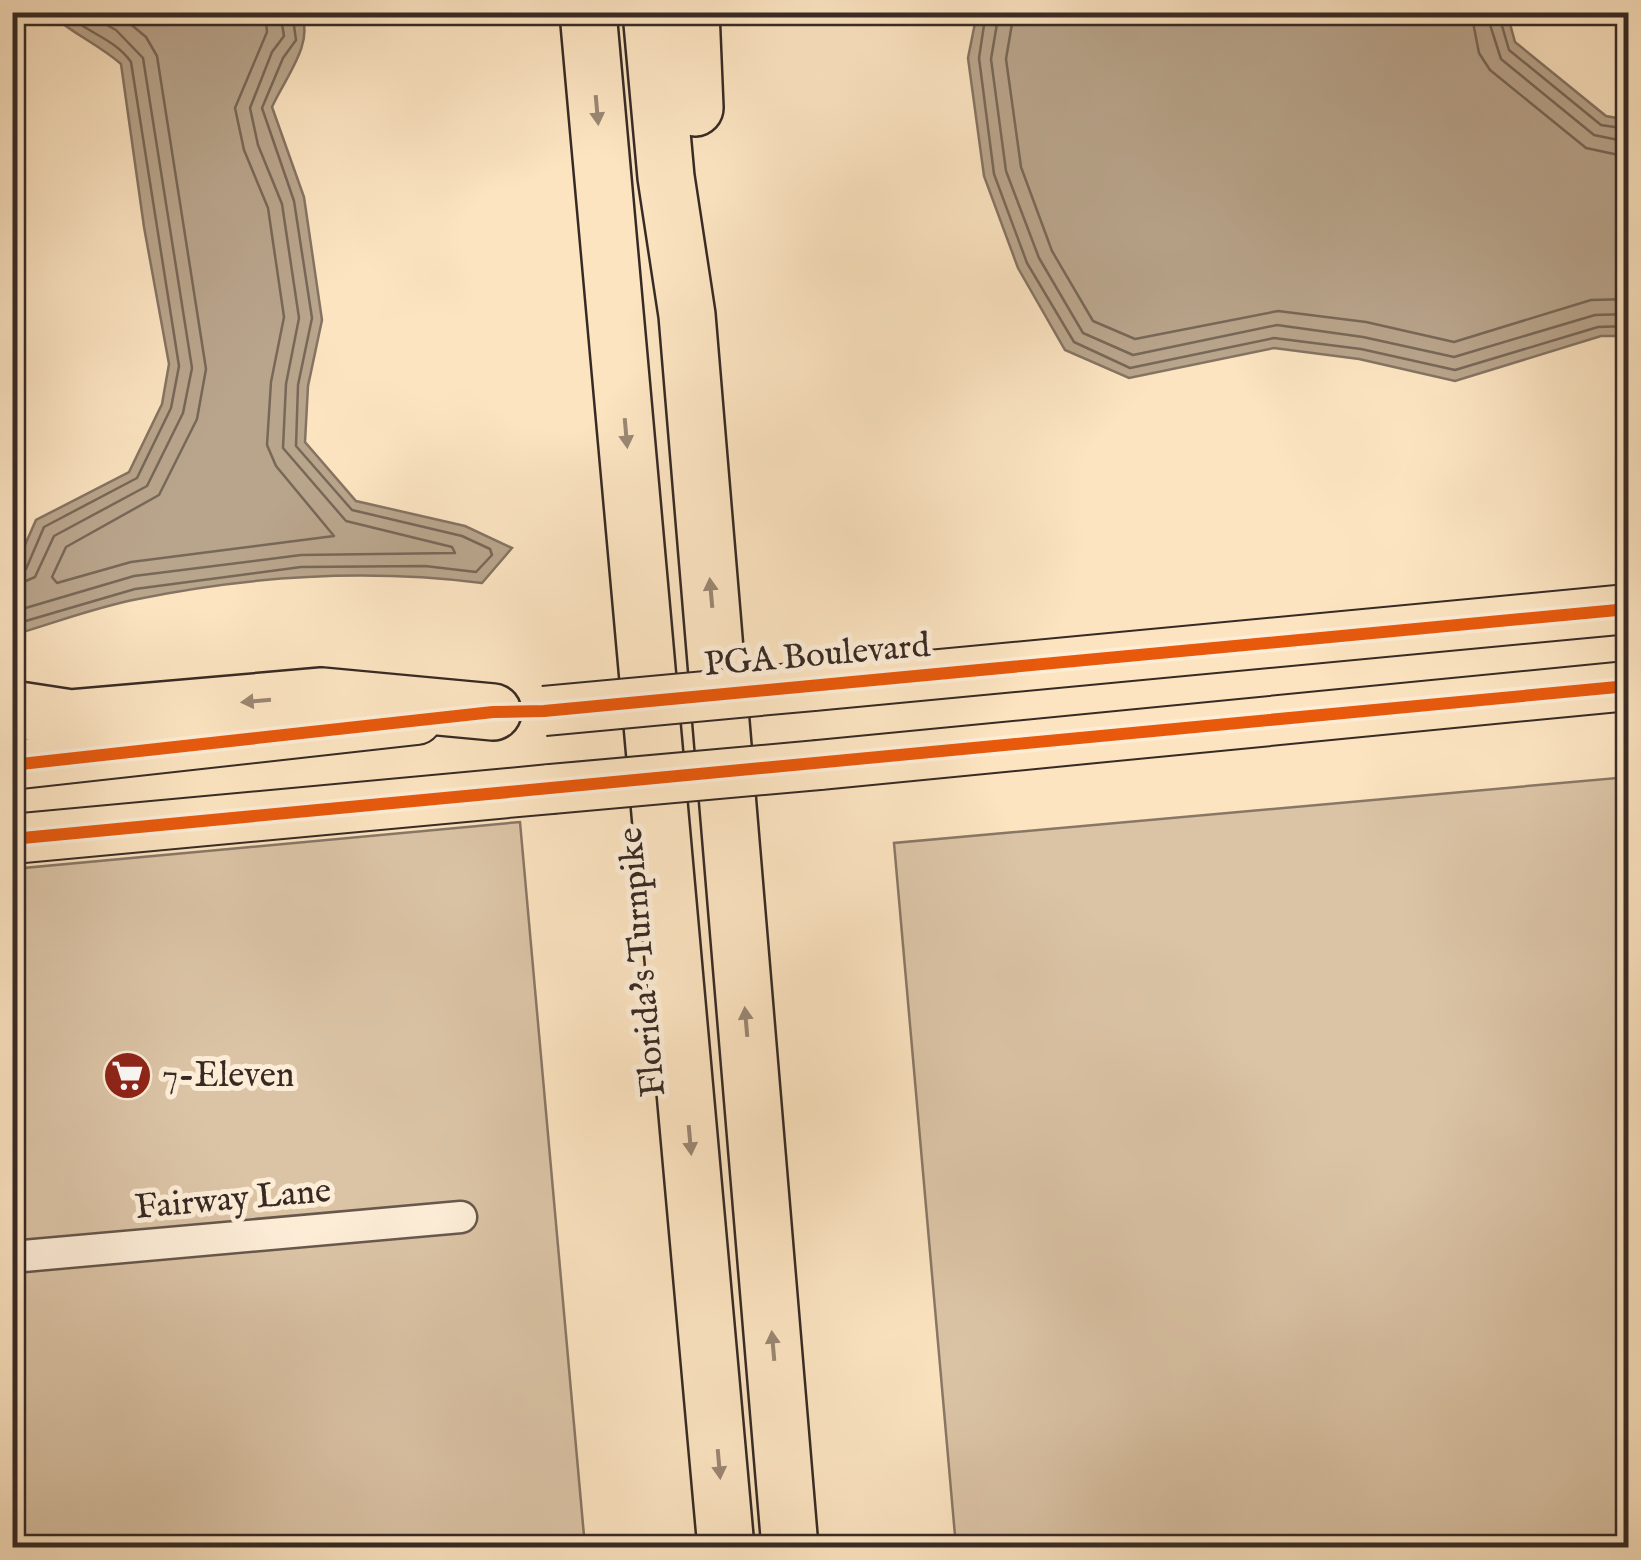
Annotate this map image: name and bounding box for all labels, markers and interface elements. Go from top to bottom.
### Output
one-way arrow [590,94,606,126]
one-way arrow [619,418,635,450]
one-way arrow [702,577,718,609]
street label: PGA Boulevard [702,624,932,688]
one-way arrow [240,694,272,710]
street label: Florida's Turnpike [609,825,677,1099]
one-way arrow [738,1005,754,1037]
supermarket icon: 7-Eleven [101,1050,153,1102]
place label: 7-Eleven [162,1054,294,1099]
one-way arrow [682,1125,698,1157]
street label: Fairway Lane [133,1169,333,1231]
one-way arrow [765,1329,781,1361]
one-way arrow [711,1449,727,1481]

